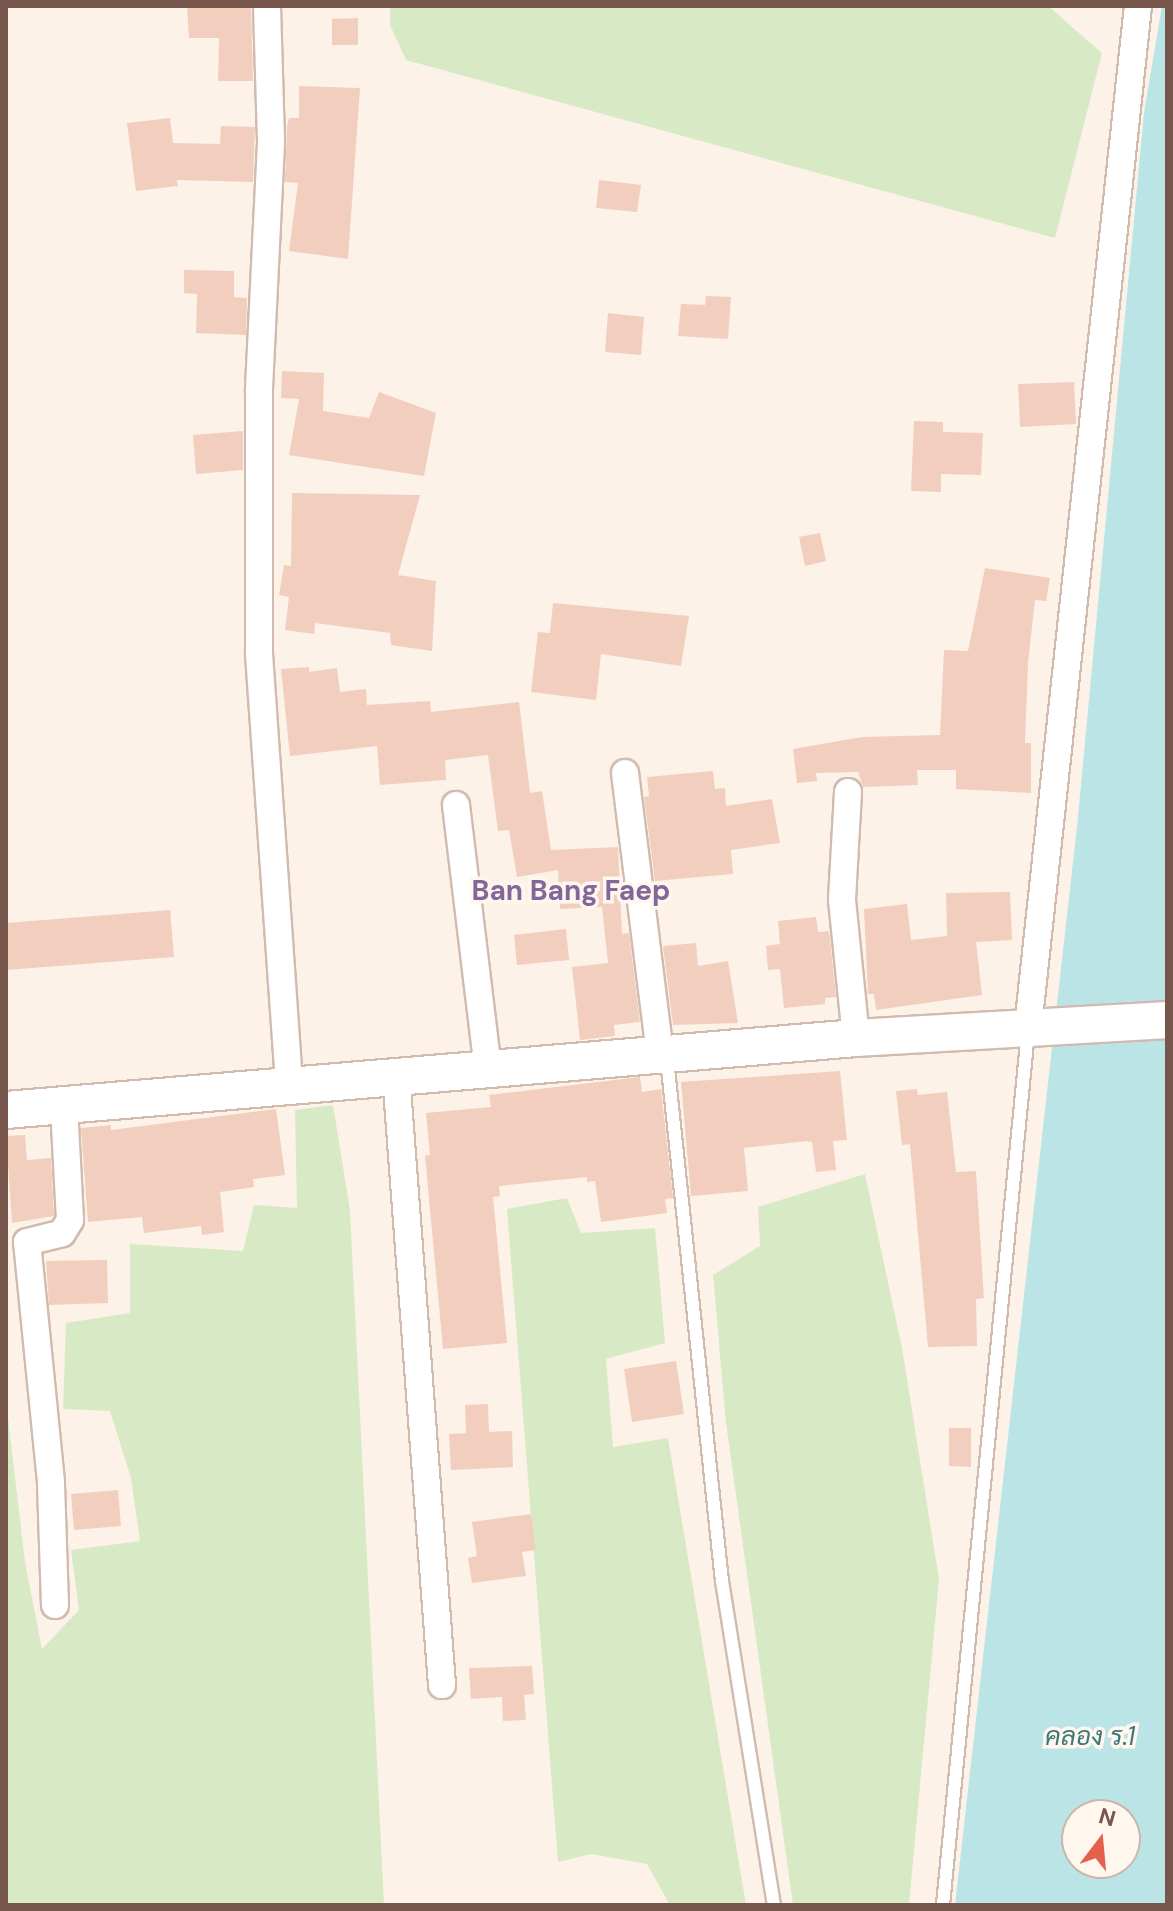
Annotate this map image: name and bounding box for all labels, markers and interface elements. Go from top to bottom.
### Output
district label: Ban Bang Faep [472,874,670,908]
water label: คลอง ร.1 [1045,1721,1135,1753]
north arrow [1061,1799,1141,1879]
text: N [1095,1801,1119,1834]

